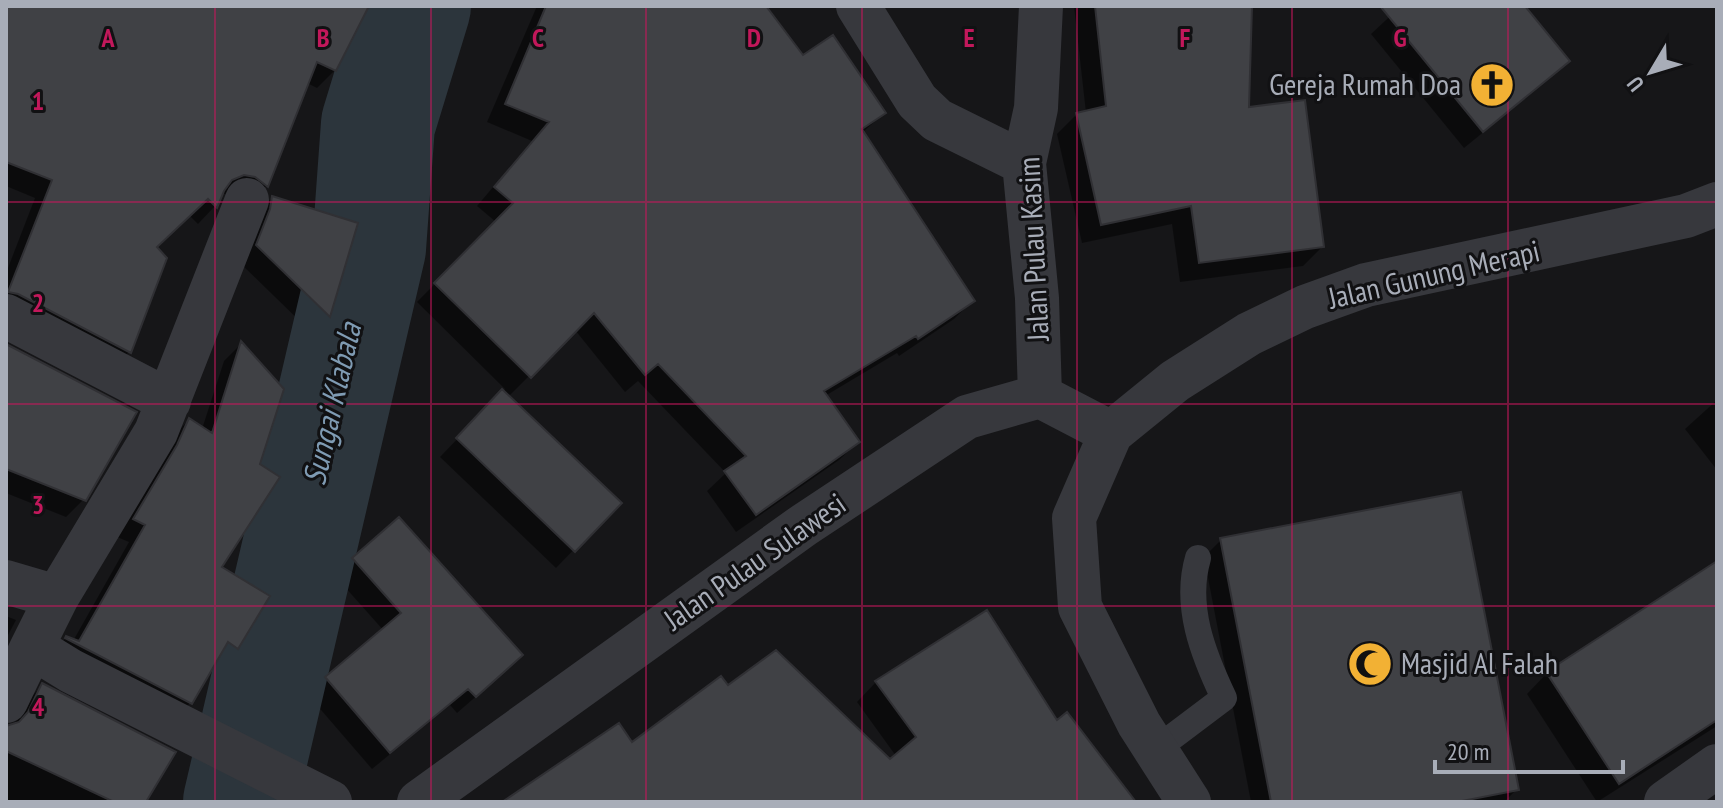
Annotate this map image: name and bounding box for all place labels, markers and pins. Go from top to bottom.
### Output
church icon: Gereja Rumah Doa [1468,61,1516,109]
place label: Gereja Rumah Doa [1269,64,1461,103]
mosque icon: Masjid Al Falah [1346,640,1394,688]
place label: Masjid Al Falah [1401,643,1558,682]

